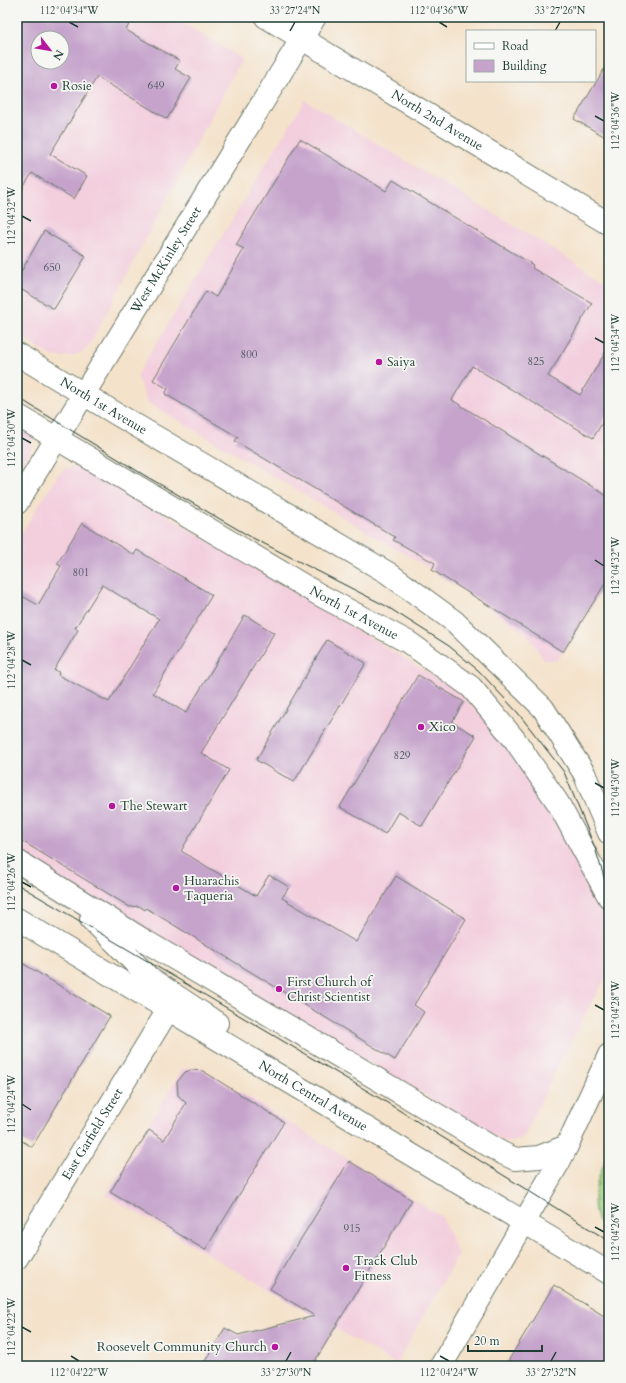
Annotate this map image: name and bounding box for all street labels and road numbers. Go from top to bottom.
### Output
street label: North 2nd Avenue [388,86,487,155]
street label: West McKinley Street [126,203,206,318]
street label: North 1st Avenue [57,373,151,439]
street label: North 1st Avenue [306,582,402,644]
street label: North Central Avenue [255,1056,371,1136]
street label: East Garfield Street [58,1085,127,1183]

